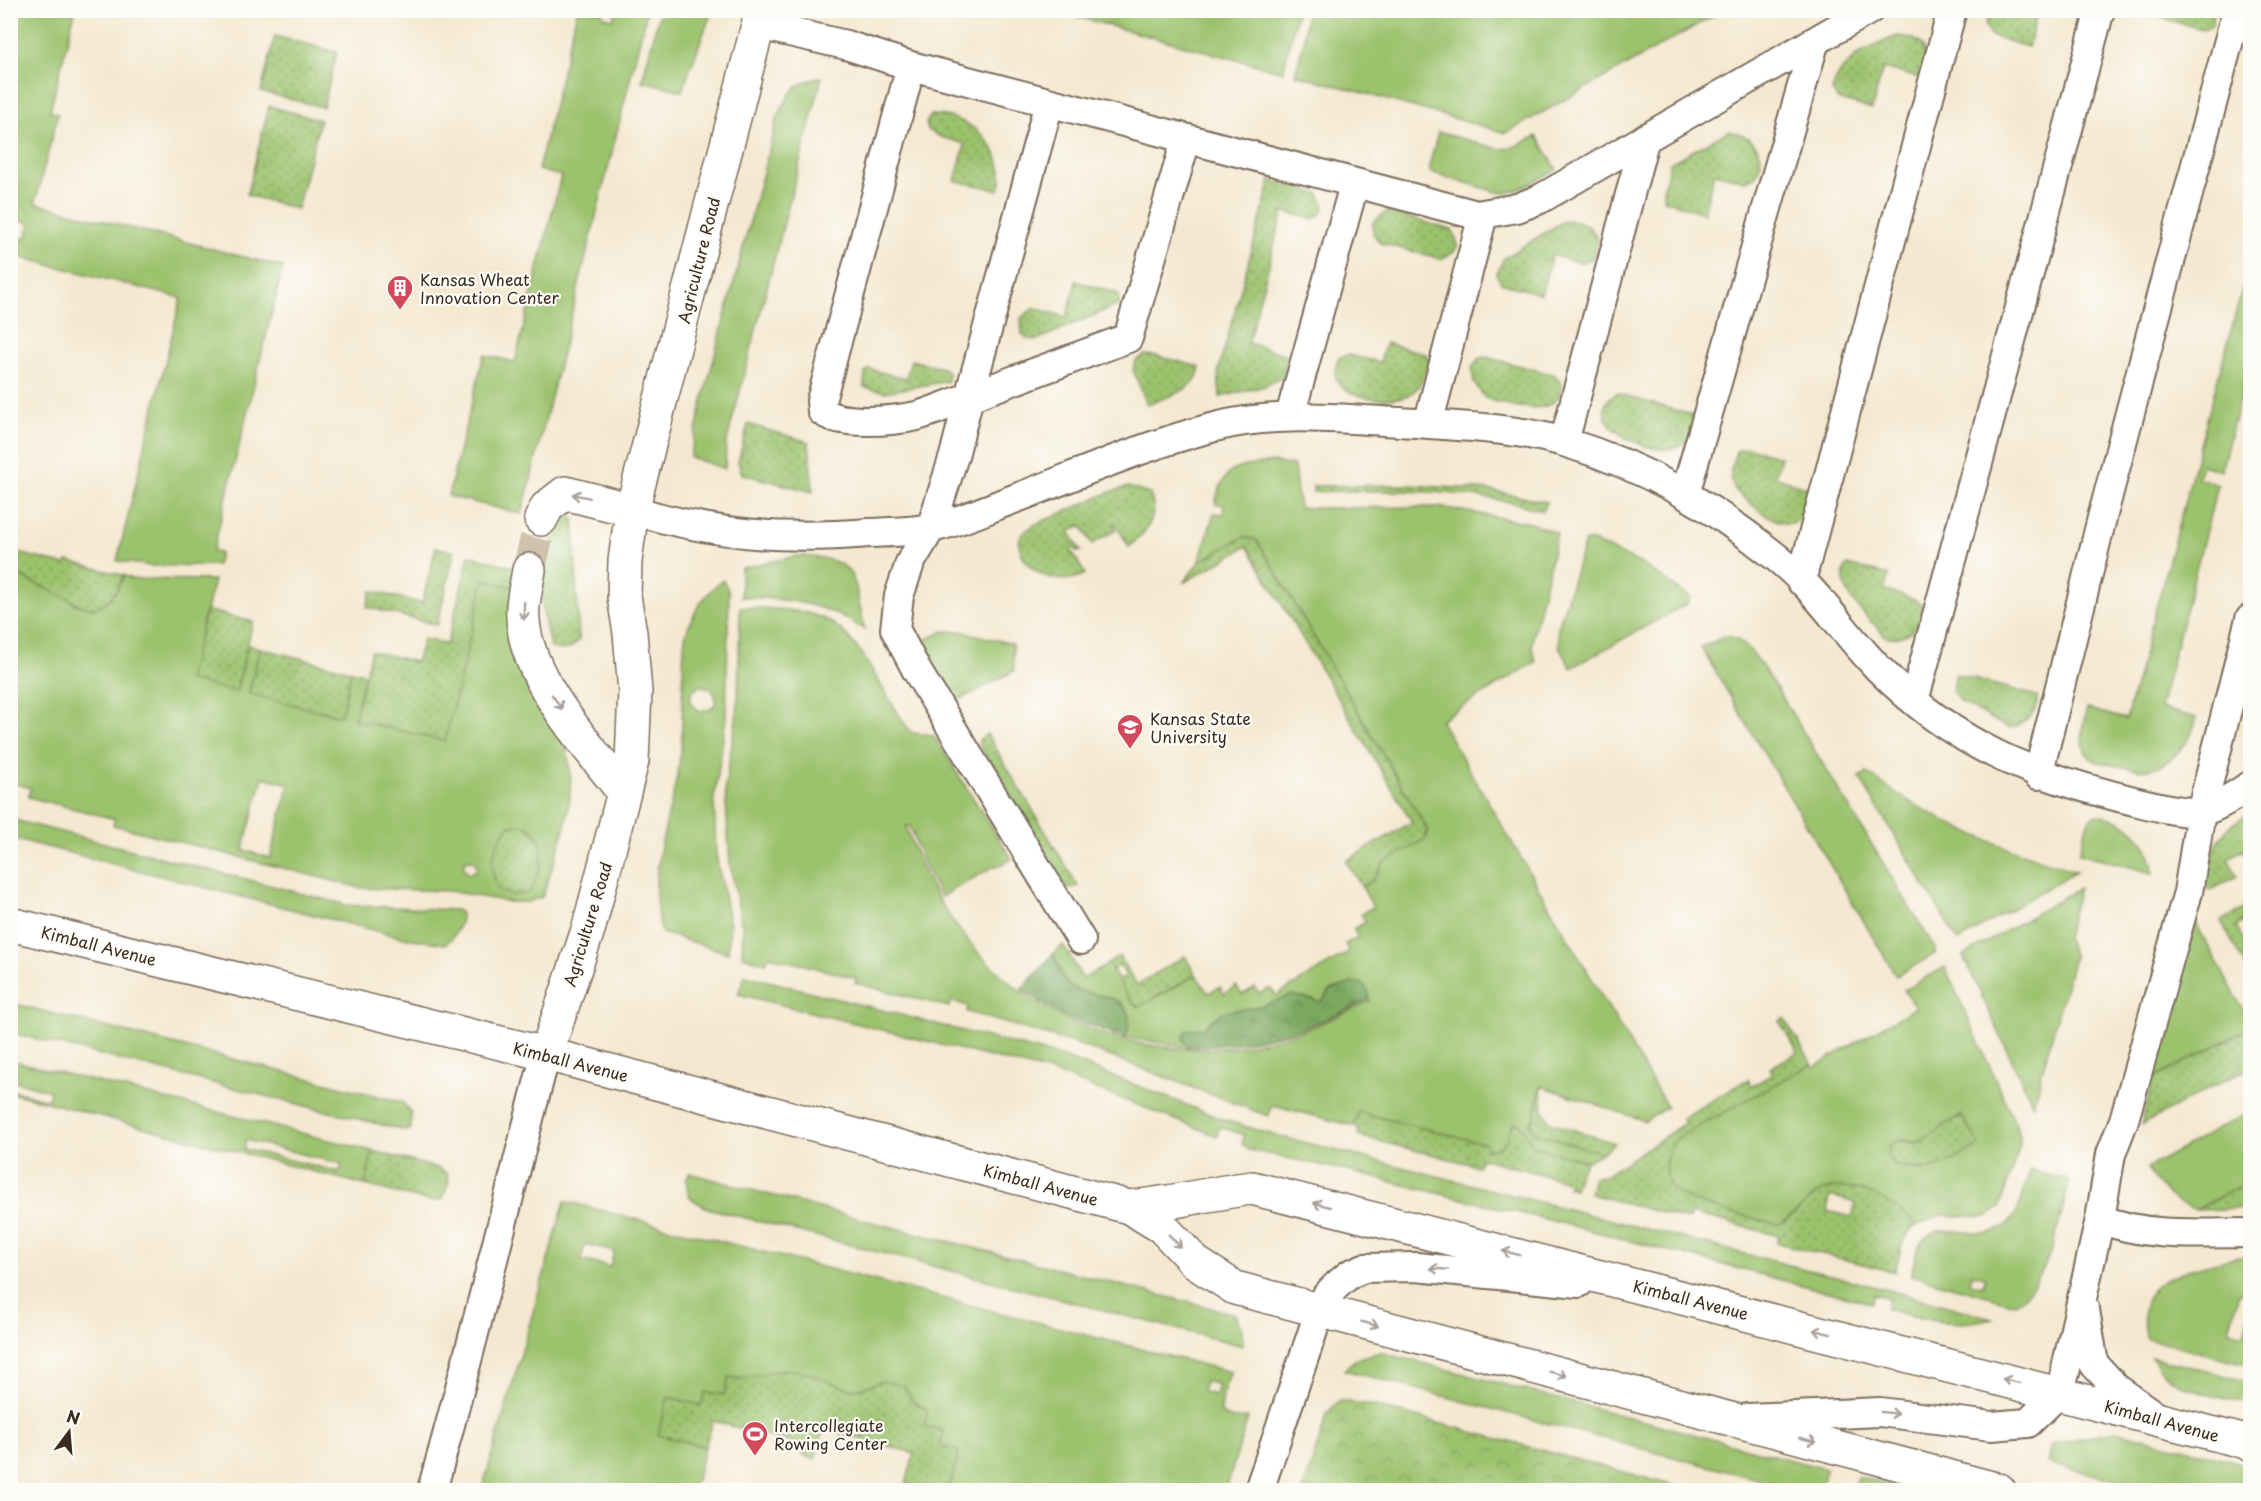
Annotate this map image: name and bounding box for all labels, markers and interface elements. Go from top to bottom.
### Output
street label: Agriculture Road [671,194,725,326]
place label: Kansas Wheat Innovation Center [420,267,560,309]
building icon: Kansas Wheat Innovation Center [385,273,415,311]
one-way arrow [572,490,592,501]
one-way arrow [518,600,530,620]
one-way arrow [551,694,563,710]
place label: Kansas State University [1150,706,1251,748]
school or university icon: Kansas State University [1115,712,1145,750]
street label: Agriculture Road [557,859,617,989]
street label: Kimball Avenue [39,919,159,971]
street label: Kimball Avenue [511,1035,631,1087]
street label: Kimball Avenue [981,1157,1101,1211]
one-way arrow [1313,1199,1332,1210]
one-way arrow [1168,1233,1182,1248]
one-way arrow [1502,1246,1521,1258]
one-way arrow [1430,1263,1450,1274]
street label: Kimball Avenue [1631,1273,1751,1325]
one-way arrow [1360,1318,1379,1330]
one-way arrow [1813,1326,1832,1338]
one-way arrow [1548,1369,1567,1380]
one-way arrow [2002,1374,2021,1386]
street label: Kimball Avenue [2102,1393,2222,1447]
north arrow [39,1402,99,1462]
text: N [64,1403,83,1430]
one-way arrow [1880,1408,1900,1419]
place label: Intercollegiate Rowing Center [774,1413,887,1455]
sports icon: Intercollegiate Rowing Center [740,1419,770,1457]
one-way arrow [1798,1435,1817,1447]

